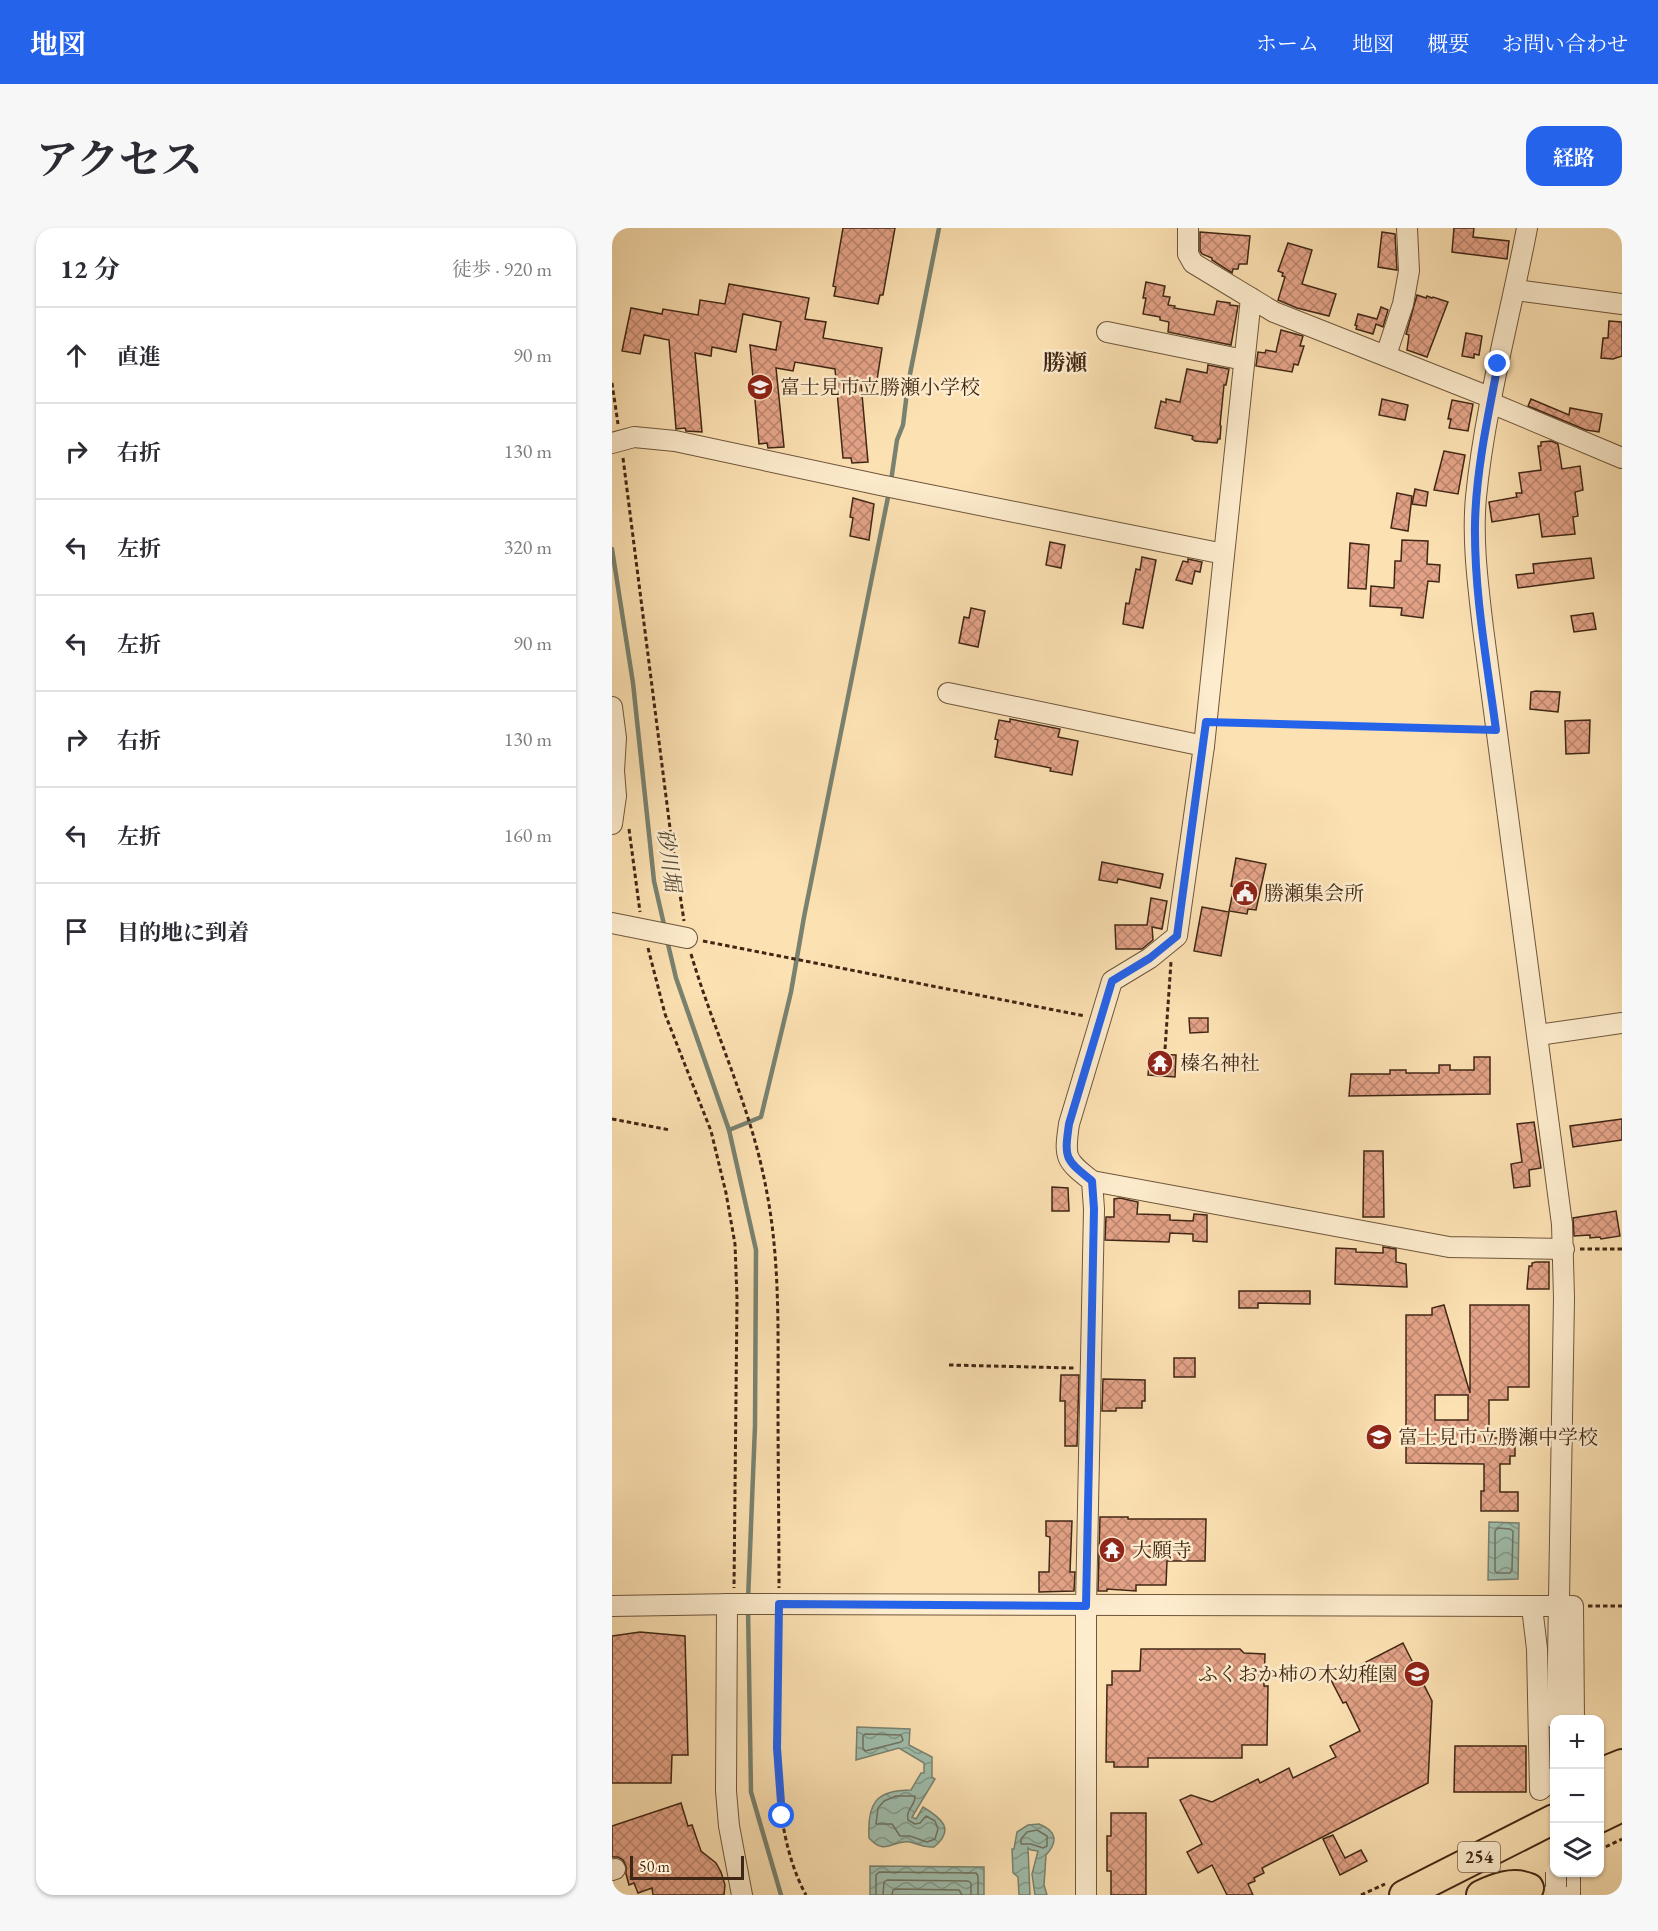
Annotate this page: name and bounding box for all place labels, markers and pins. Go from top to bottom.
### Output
school or university icon: 富士見市立勝瀬小学校 [745,372,775,402]
place label: 富士見市立勝瀬小学校 [780,374,980,400]
public building icon: 勝瀬集会所 [1230,878,1260,908]
place label: 勝瀬集会所 [1264,880,1364,906]
temple icon: 榛名神社 [1145,1048,1175,1078]
place label: 榛名神社 [1180,1050,1260,1076]
school or university icon: 富士見市立勝瀬中学校 [1364,1422,1394,1452]
place label: 富士見市立勝瀬中学校 [1398,1424,1598,1450]
temple icon: 大願寺 [1097,1535,1127,1565]
place label: 大願寺 [1132,1537,1192,1563]
school or university icon: ふくおか柿の木幼稚園 [1402,1659,1432,1689]
place label: ふくおか柿の木幼稚園 [1198,1661,1398,1687]

